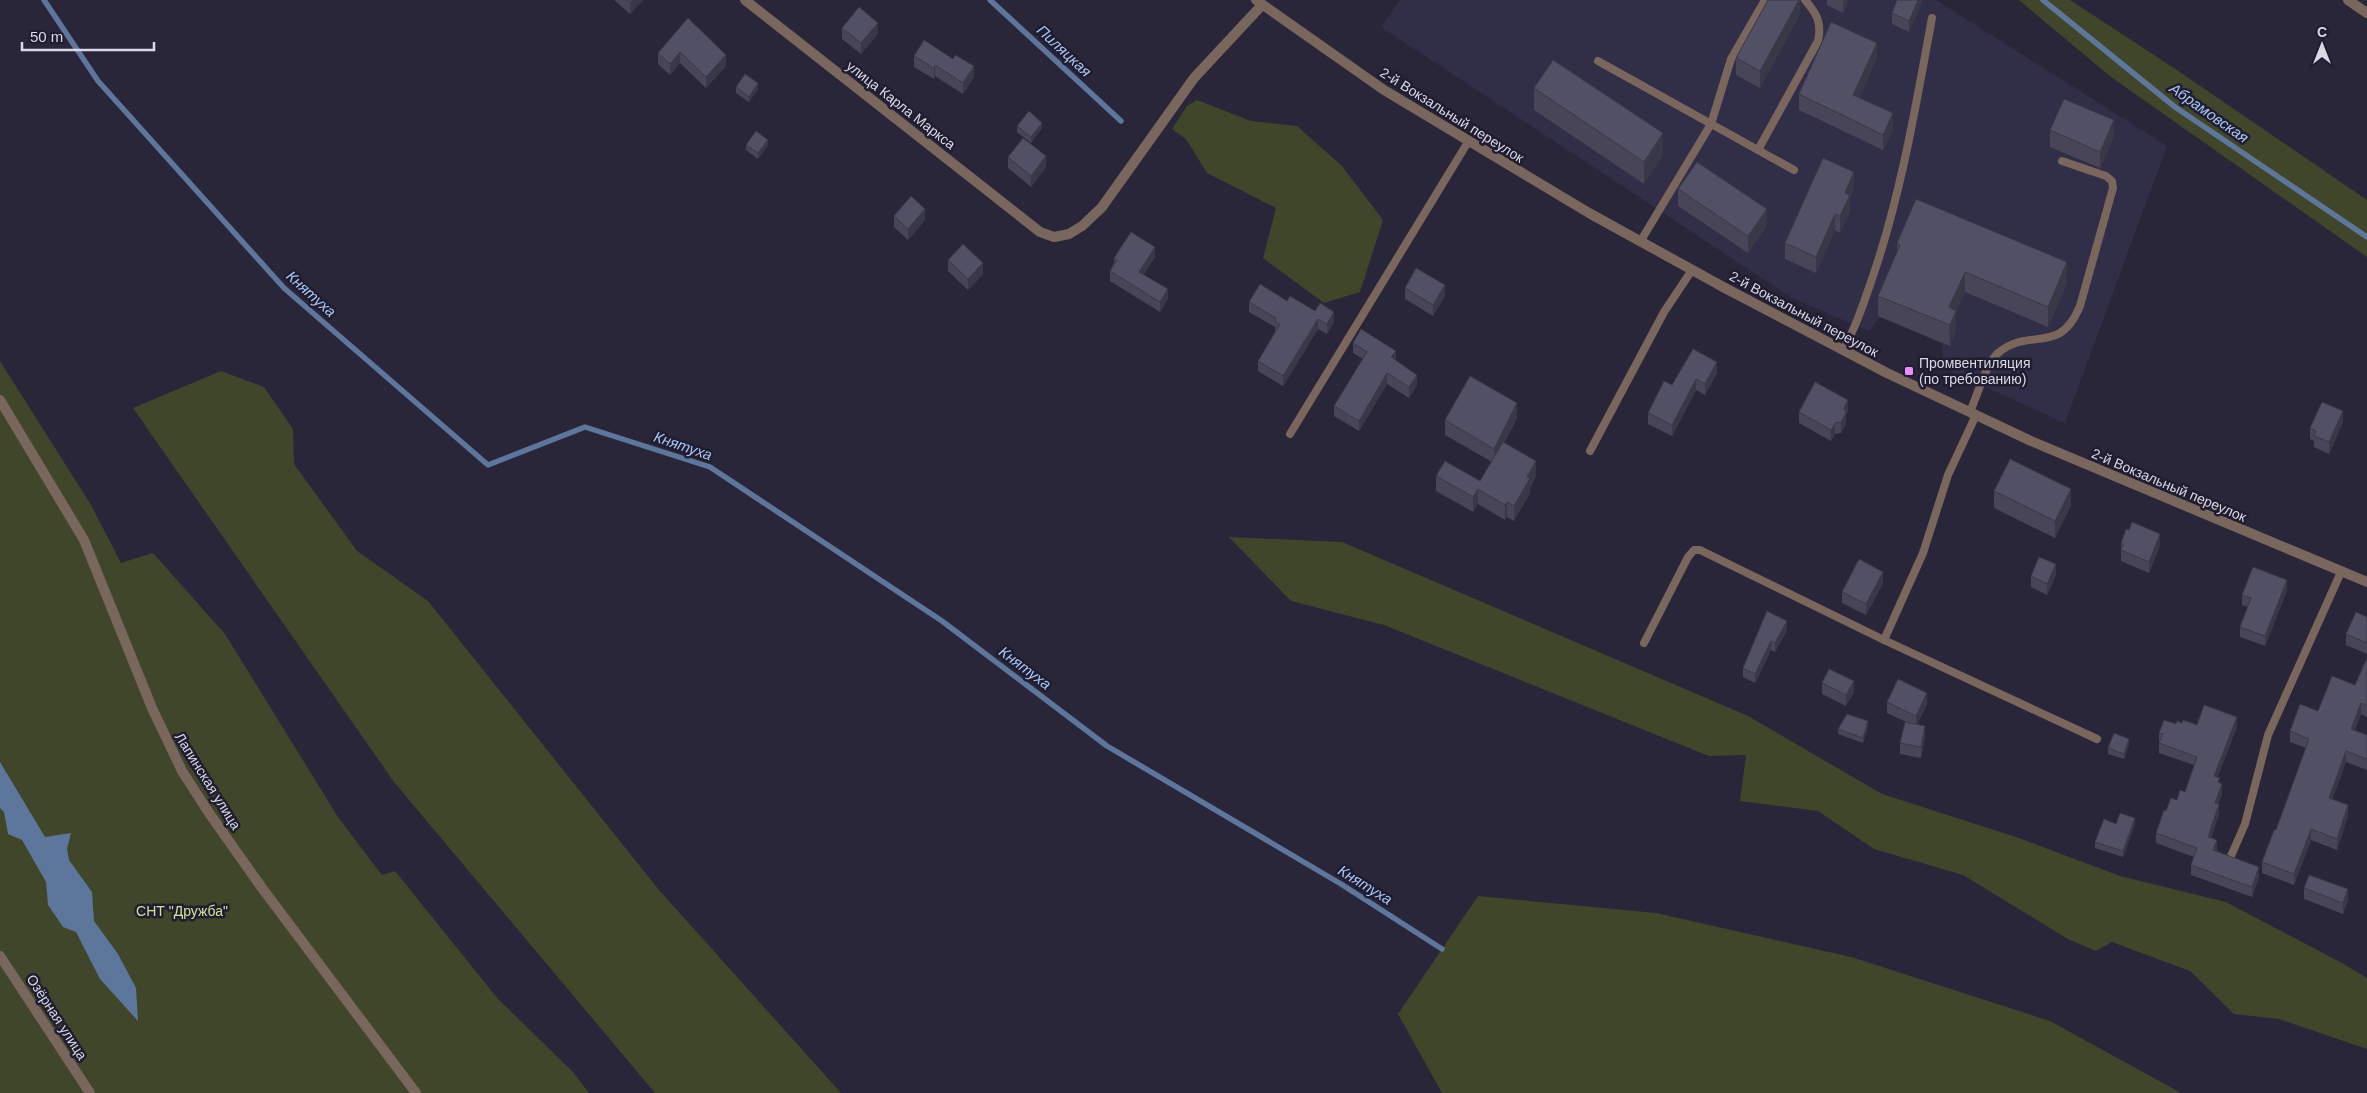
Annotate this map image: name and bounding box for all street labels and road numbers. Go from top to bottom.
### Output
street label: улица Карла Маркса [843,57,959,153]
street label: 2-й Вокзальный переулок [1377,64,1528,166]
street label: 2-й Вокзальный переулок [1727,268,1882,361]
street label: 2-й Вокзальный переулок [2089,445,2250,525]
street label: Лапинская улица [172,730,244,833]
street label: Озёрная улица [24,971,91,1063]

